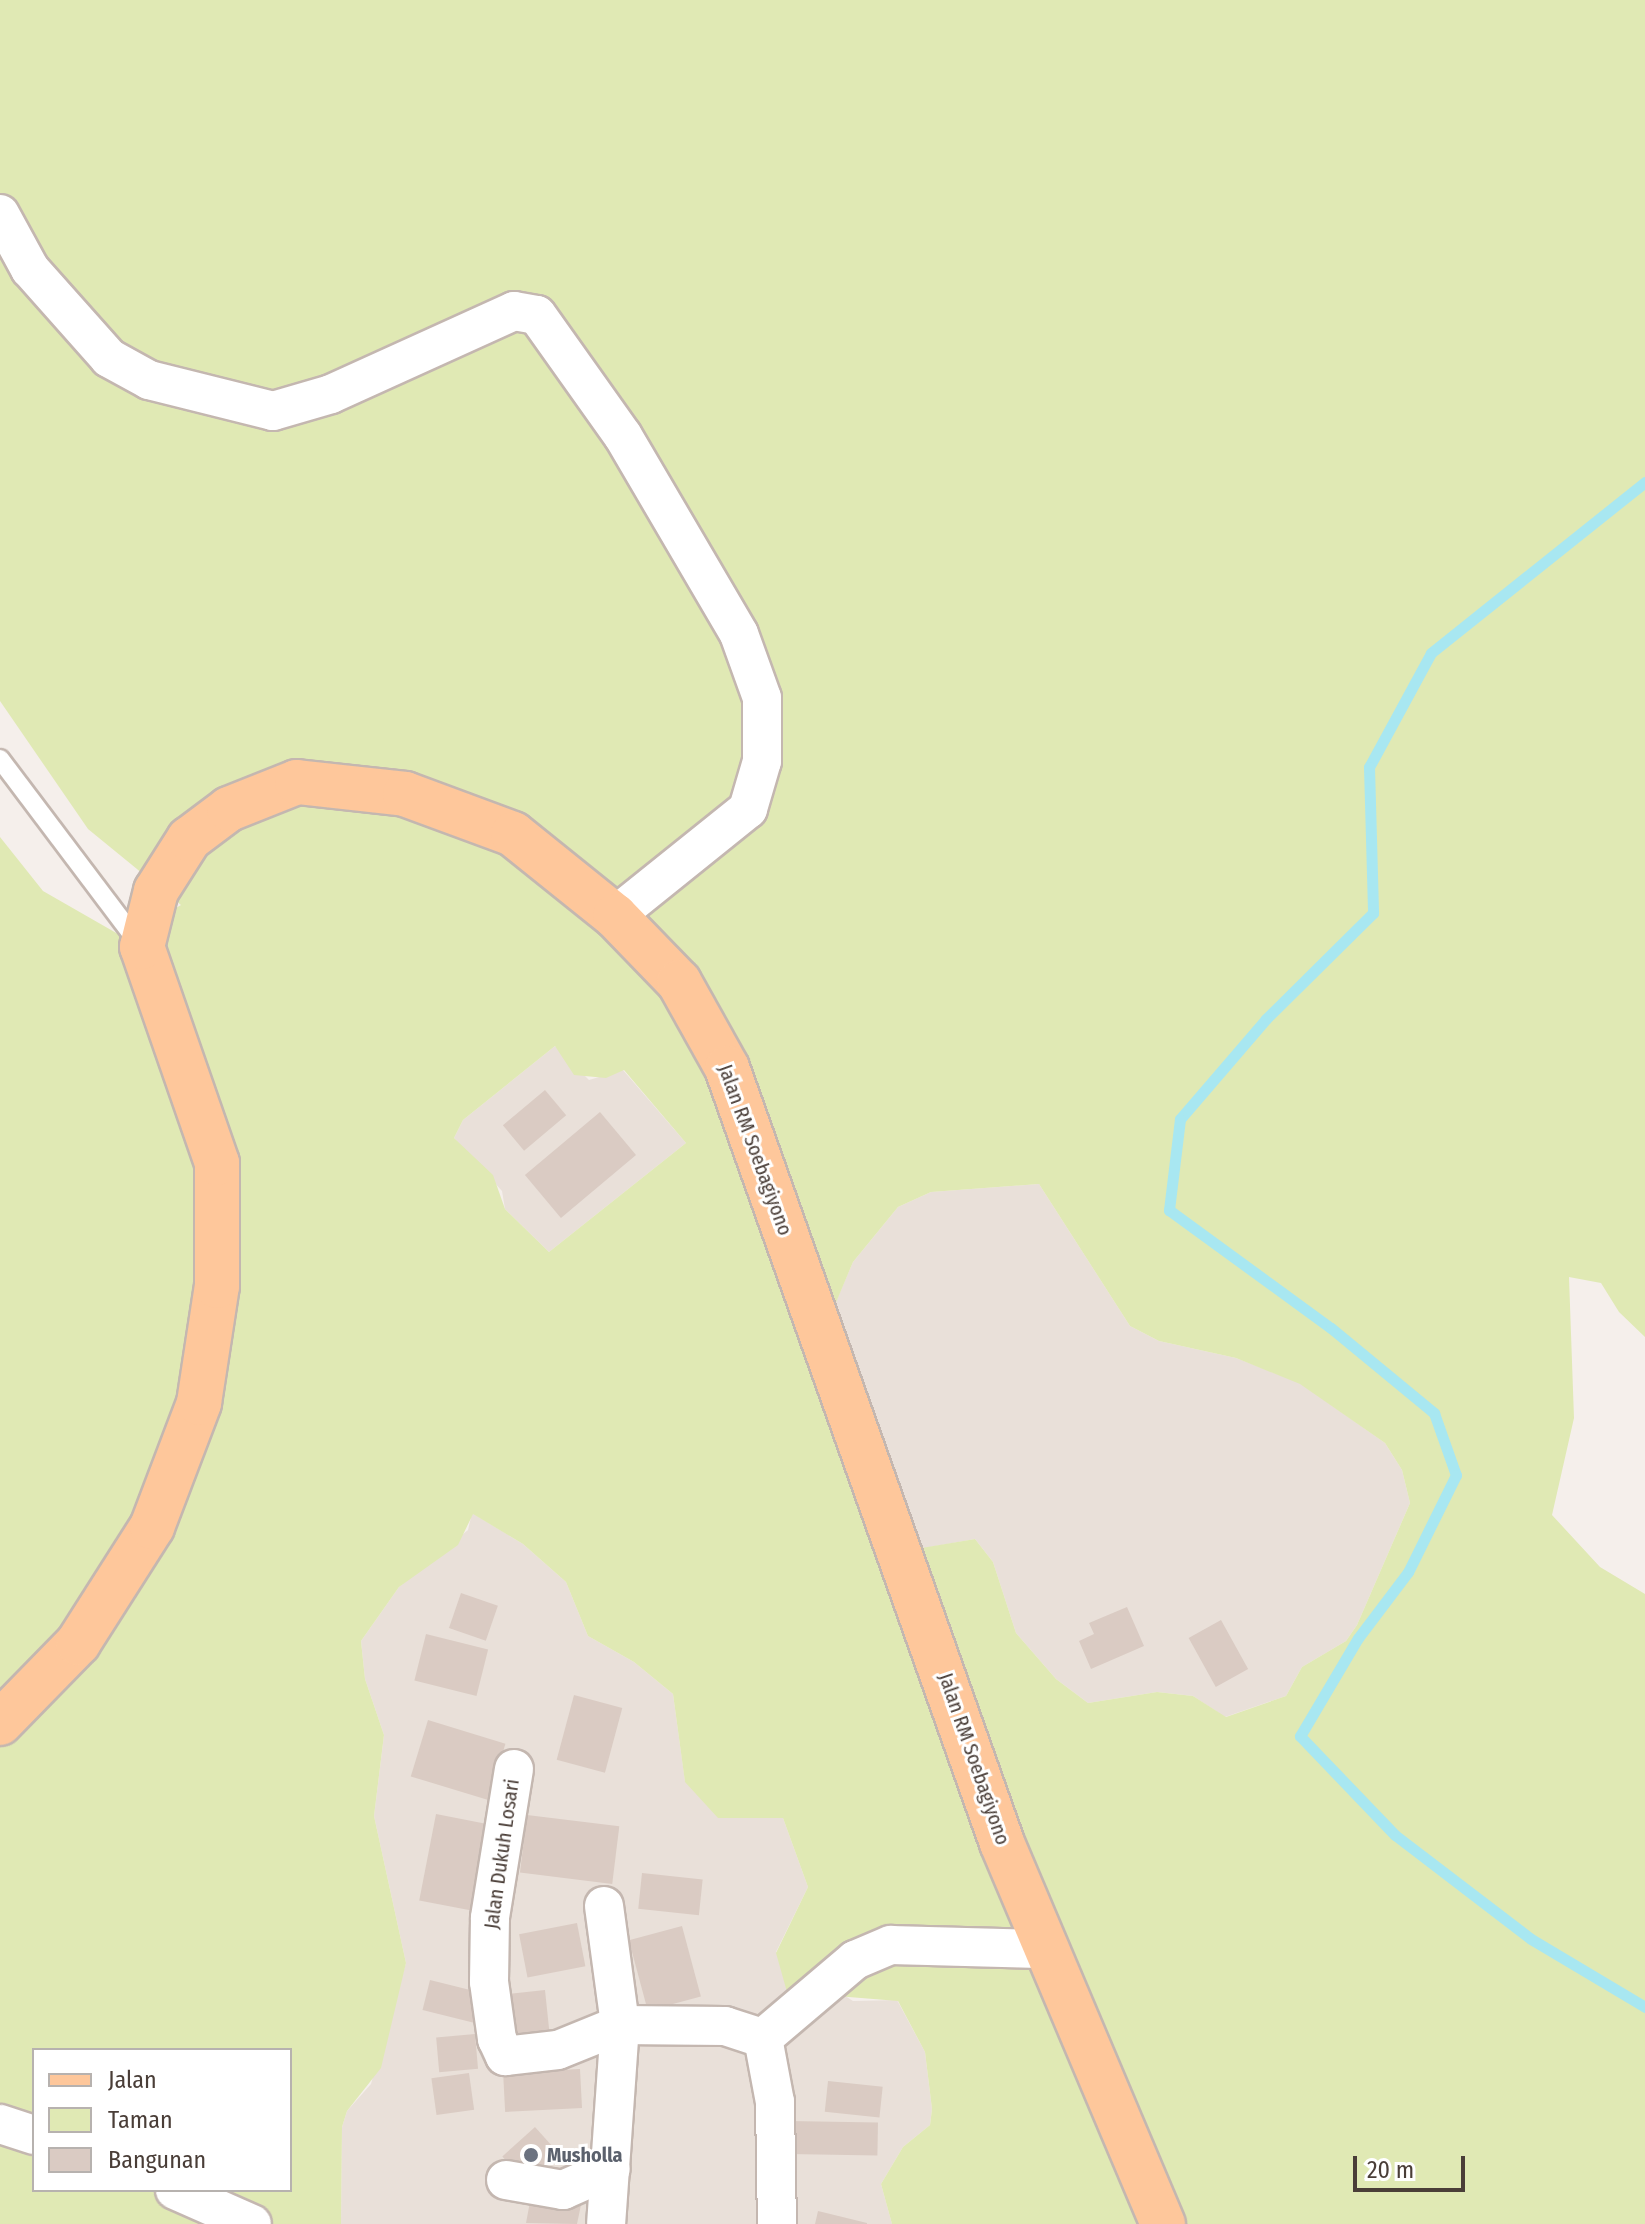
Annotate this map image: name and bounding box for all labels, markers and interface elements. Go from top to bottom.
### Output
street label: Jalan RM Soebagiyono [713,1061,797,1239]
street label: Jalan RM Soebagiyono [933,1670,1015,1848]
street label: Jalan Dukuh Losari [480,1777,524,1931]
legend [32,2048,292,2192]
text: Jalan [108,2066,157,2094]
text: Taman [108,2106,173,2134]
scale bar [1357,2140,1469,2190]
place label: Musholla [547,2143,622,2167]
text: Bangunan [108,2146,206,2174]
marker: Musholla [522,2146,540,2164]
text: 20 m [1367,2156,1414,2184]

